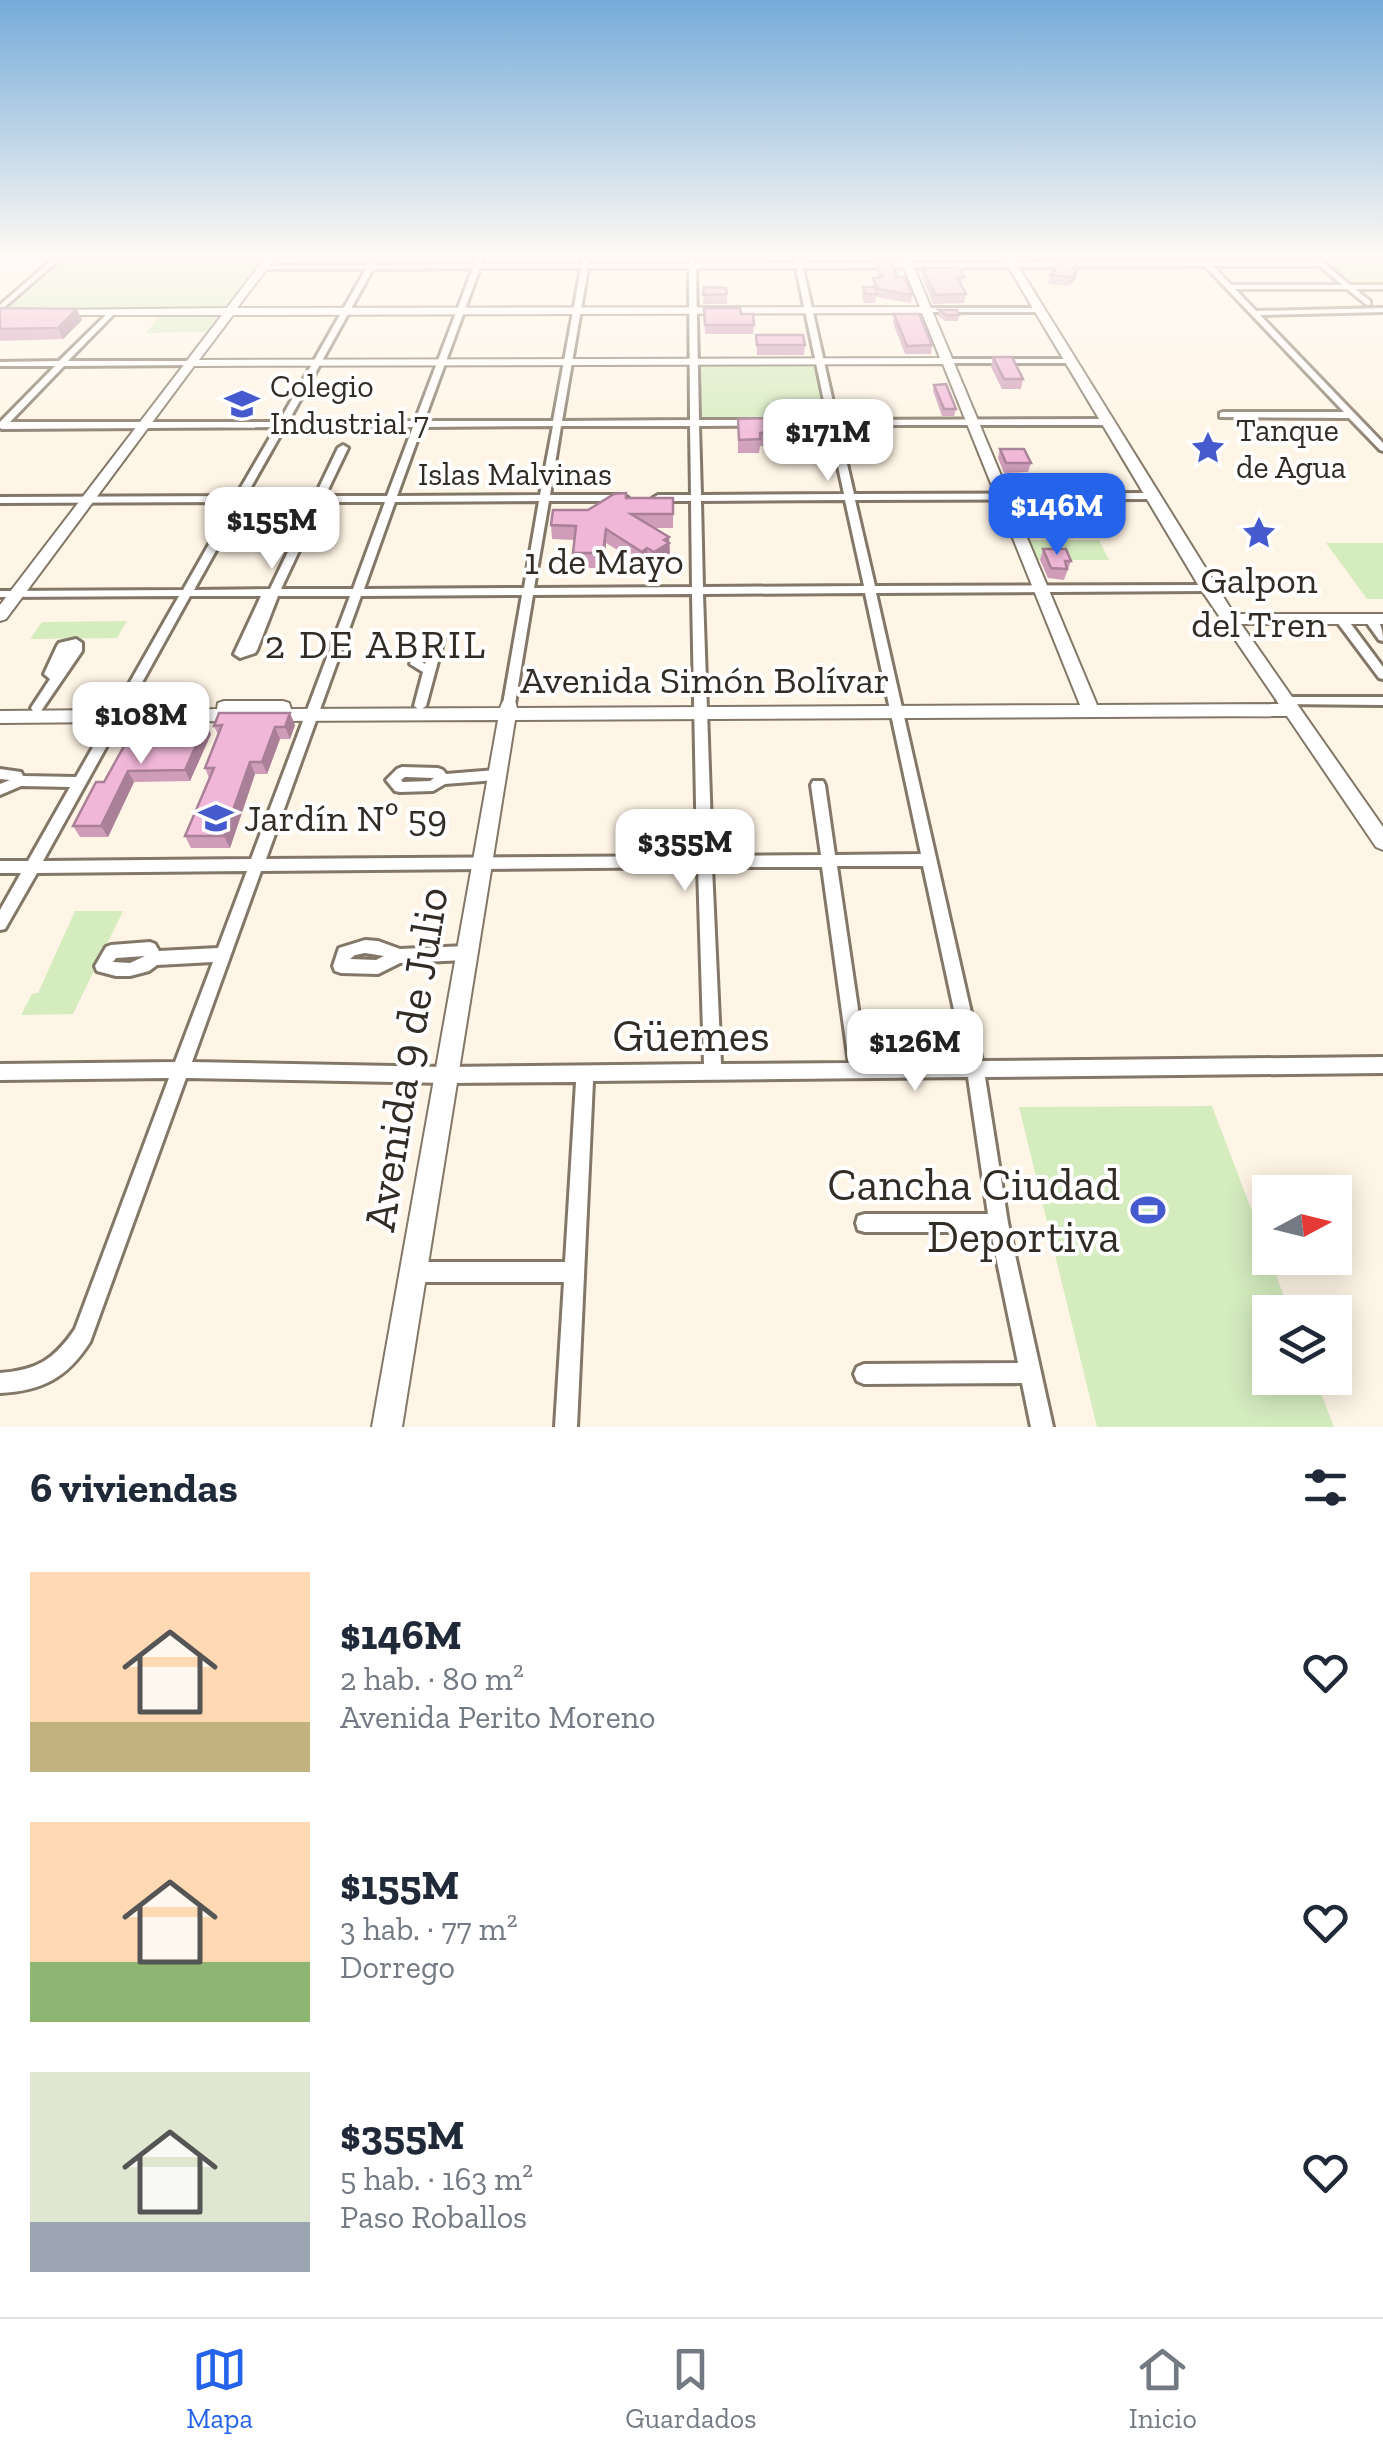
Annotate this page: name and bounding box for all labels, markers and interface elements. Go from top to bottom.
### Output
place label: Colegio Industrial 7 [270,367,429,442]
school or university icon: Colegio Industrial 7 [223,385,261,423]
pin: $171M [758,399,898,484]
place label: Tanque de Agua [1236,411,1346,486]
text: $171M [785,412,871,450]
place icon: Tanque de Agua [1189,429,1227,467]
street label: Islas Malvinas [418,455,612,493]
pin: $146M [987,473,1127,558]
text: $146M [1011,486,1103,524]
pin: $155M [202,487,342,572]
text: $155M [227,500,317,538]
place icon: Galpon del Tren [1240,514,1278,552]
street label: 1 de Mayo [524,538,684,584]
place label: Galpon del Tren [1191,557,1327,647]
district label: 2 DE ABRIL [264,620,488,668]
street label: Avenida Simón Bolívar [520,657,890,703]
pin: $108M [71,682,211,767]
text: $108M [94,695,188,733]
place label: Jardín Nº 59 [244,795,447,841]
school or university icon: Jardín Nº 59 [197,799,235,837]
pin: $355M [615,809,755,894]
text: $355M [638,822,732,860]
street label: Avenida 9 de Julio [352,883,460,1235]
street label: Güemes [612,1009,770,1063]
pin: $126M [845,1009,985,1094]
text: $126M [869,1022,961,1060]
place label: Cancha Ciudad Deportiva [827,1158,1120,1264]
north arrow [1252,1175,1352,1275]
map controls [1252,1175,1352,1395]
sports icon: Cancha Ciudad Deportiva [1129,1191,1167,1229]
button: layers [1252,1295,1352,1395]
icon: filters [1298,1460,1353,1515]
text: 6 viviendas [30,1462,238,1513]
text: $146M [340,1609,462,1660]
icon: home [110,1612,230,1732]
icon: heart [1298,1645,1353,1700]
text: 2 hab. · 80 m² [340,1660,524,1698]
text: Avenida Perito Moreno [340,1698,655,1736]
text: $155M [340,1859,459,1910]
icon: home [110,1862,230,1982]
icon: heart [1298,1895,1353,1950]
text: 3 hab. · 77 m² [340,1910,518,1948]
text: Dorrego [340,1948,455,1986]
text: $355M [340,2109,465,2160]
icon: home [110,2112,230,2232]
icon: heart [1298,2145,1353,2200]
text: 5 hab. · 163 m² [340,2160,533,2198]
text: Paso Roballos [340,2198,527,2236]
tab: Mapa [186,2342,253,2435]
tab: Guardados [625,2342,757,2435]
tab: Inicio [1129,2342,1197,2435]

